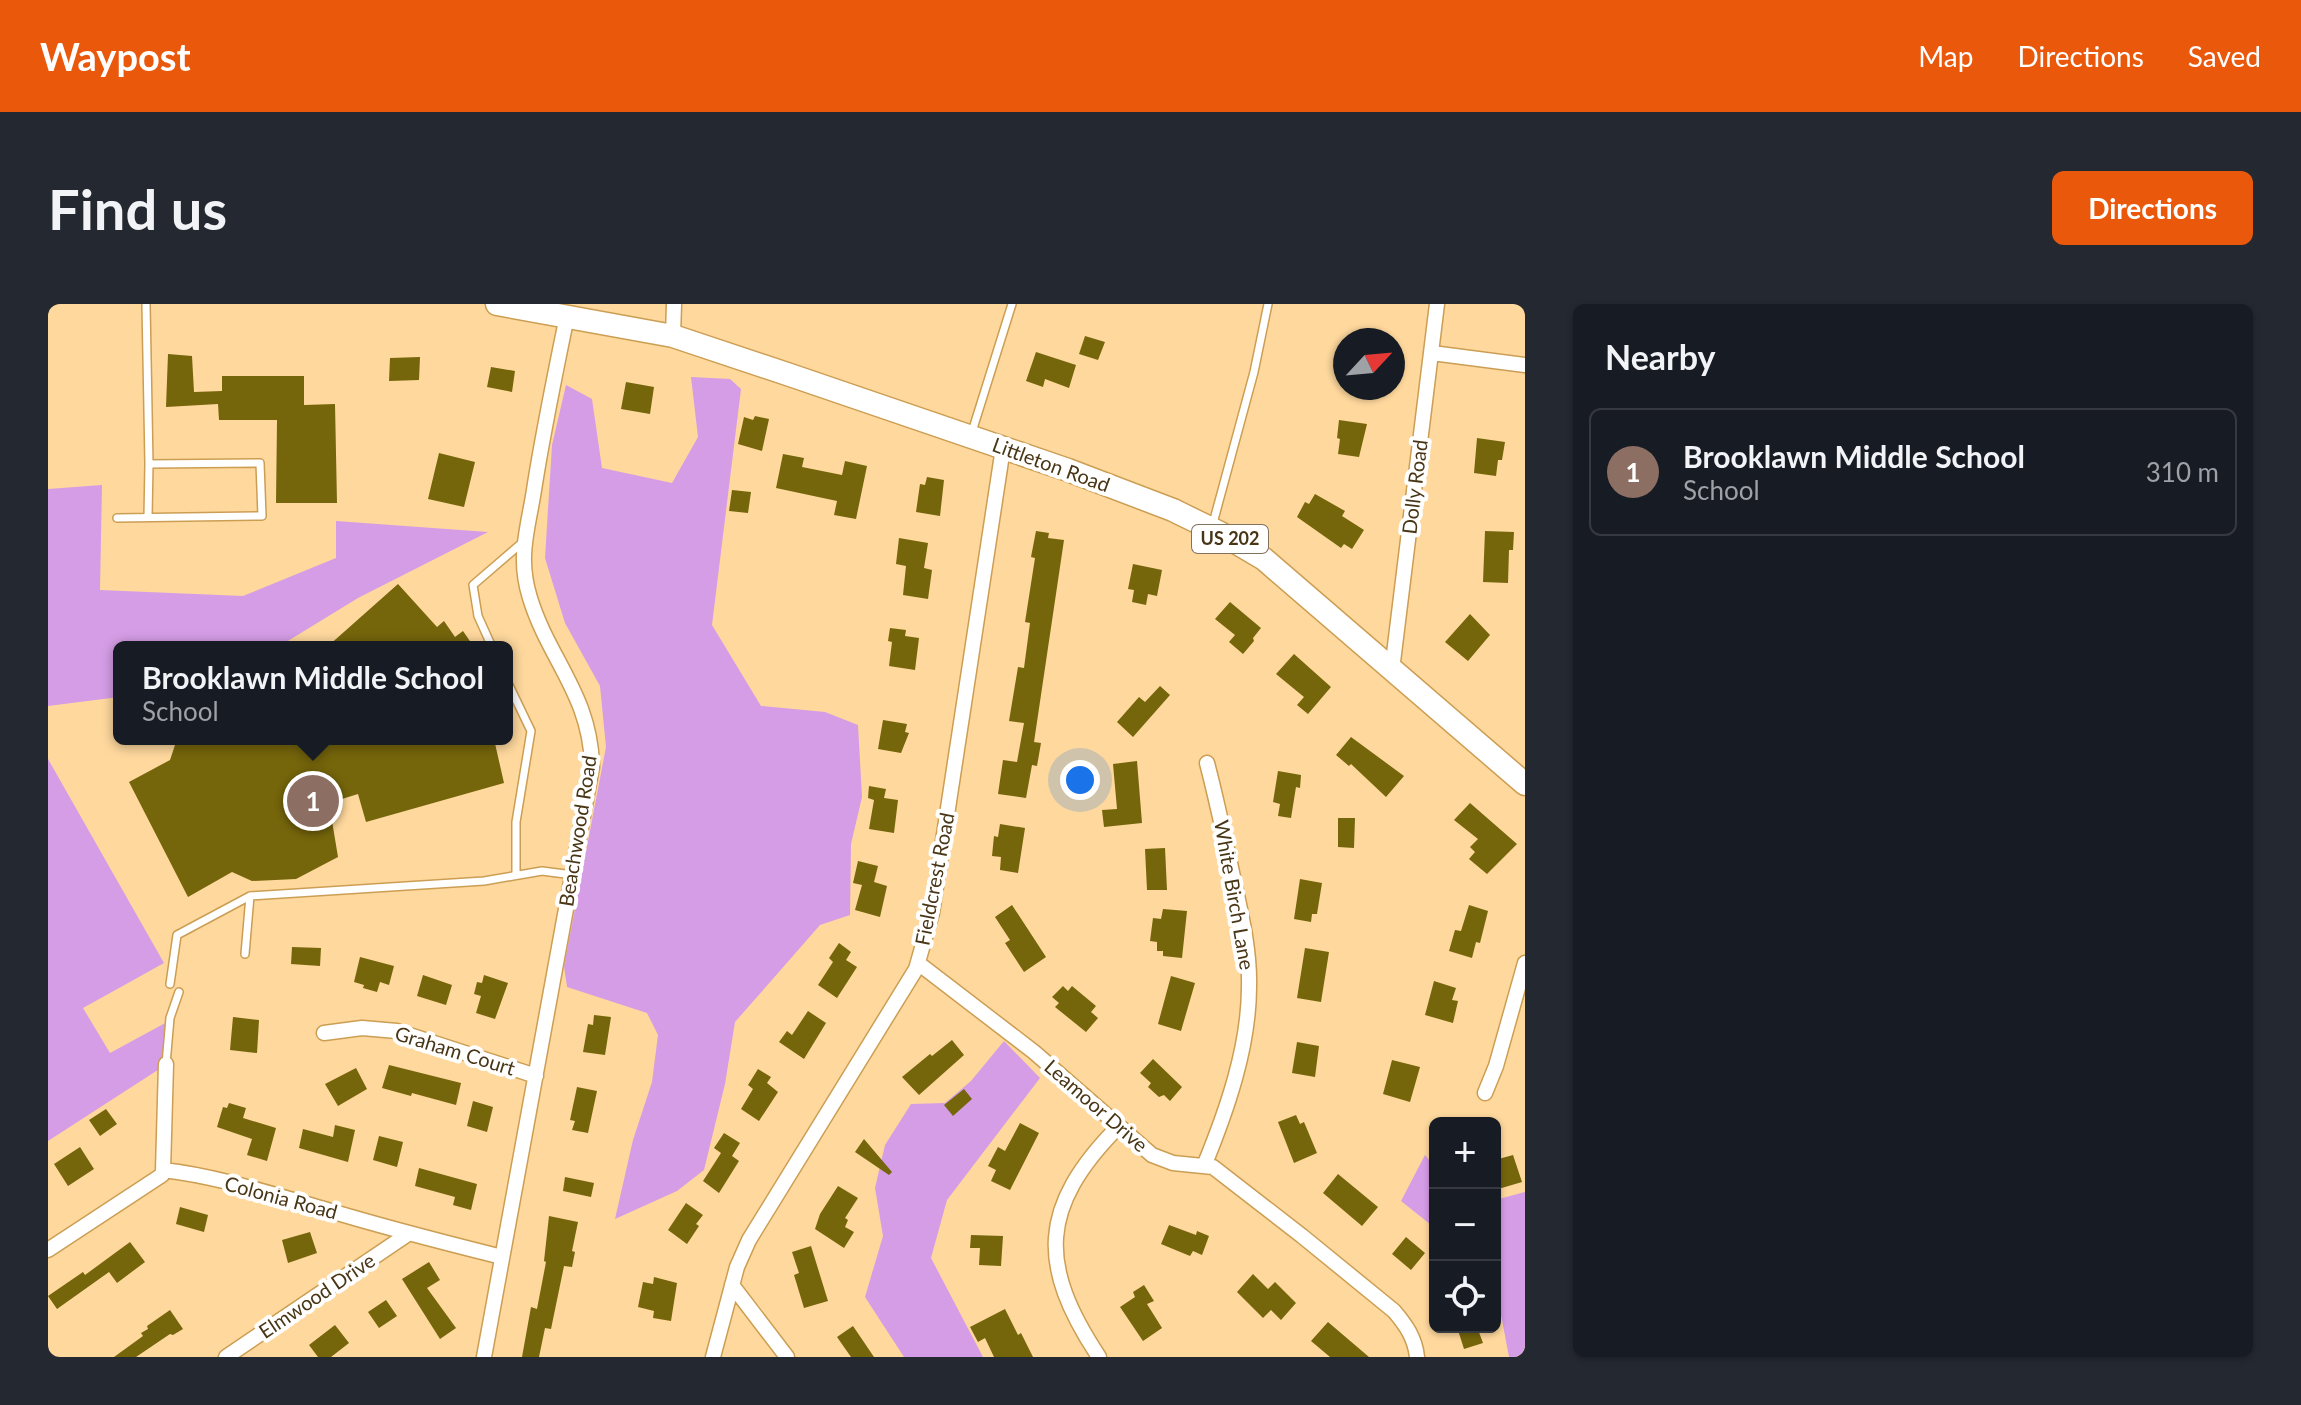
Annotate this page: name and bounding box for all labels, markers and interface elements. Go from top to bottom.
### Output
text: Waypost [40,33,191,79]
text: Map [1918,39,1973,73]
text: Directions [2017,39,2144,73]
text: Saved [2188,39,2261,73]
button: Directions [2052,171,2253,245]
text: Find us [48,175,227,242]
north arrow [1333,328,1405,400]
text: Nearby [1605,336,1716,377]
street label: Littleton Road [989,432,1113,496]
street label: Dolly Road [1396,438,1432,536]
text: Brooklawn Middle School [1683,438,2025,474]
text: 1 [1625,456,1641,488]
text: 310 m [2146,456,2219,488]
text: School [1683,474,1760,506]
road number: US 202 [1192,525,1268,553]
popup [113,641,513,745]
text: Brooklawn Middle School [142,659,484,695]
text: School [142,695,219,727]
street label: Beachwood Road [553,753,601,908]
your location [1060,760,1100,800]
pin: 1 [287,771,339,831]
street label: Fieldcrest Road [909,810,959,947]
street label: White Birch Lane [1210,818,1260,972]
street label: Graham Court [392,1020,518,1080]
street label: Leamoor Drive [1040,1054,1153,1157]
map controls [1429,1117,1501,1333]
button: + [1429,1117,1501,1189]
street label: Colonia Road [222,1170,340,1224]
button: − [1429,1189,1501,1261]
street label: Elmwood Drive [254,1248,379,1343]
button: locate [1429,1261,1501,1333]

